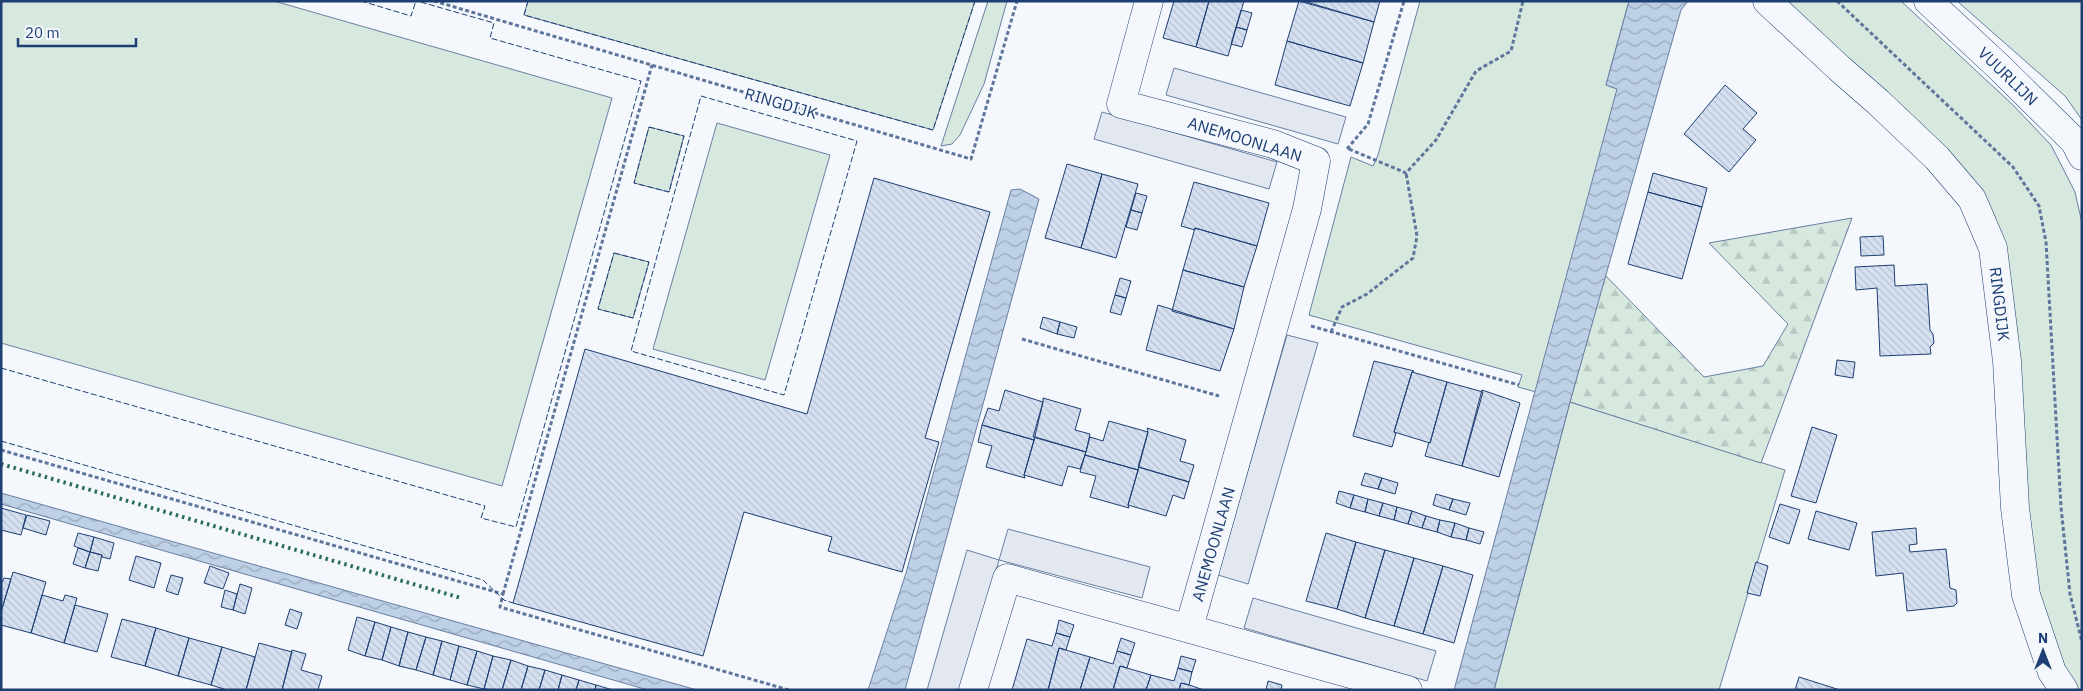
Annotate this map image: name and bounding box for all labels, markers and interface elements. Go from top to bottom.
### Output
scale bar [18,15,135,47]
text: 20 m [25,23,60,42]
street label: VUURLIJN [1974,43,2042,109]
street label: RINGDIJK [742,83,820,123]
street label: ANEMOONLAAN [1186,112,1304,166]
street label: RINGDIJK [1986,266,2014,342]
street label: ANEMOONLAAN [1187,484,1239,604]
north arrow [2018,626,2068,676]
text: N [2038,629,2048,647]

